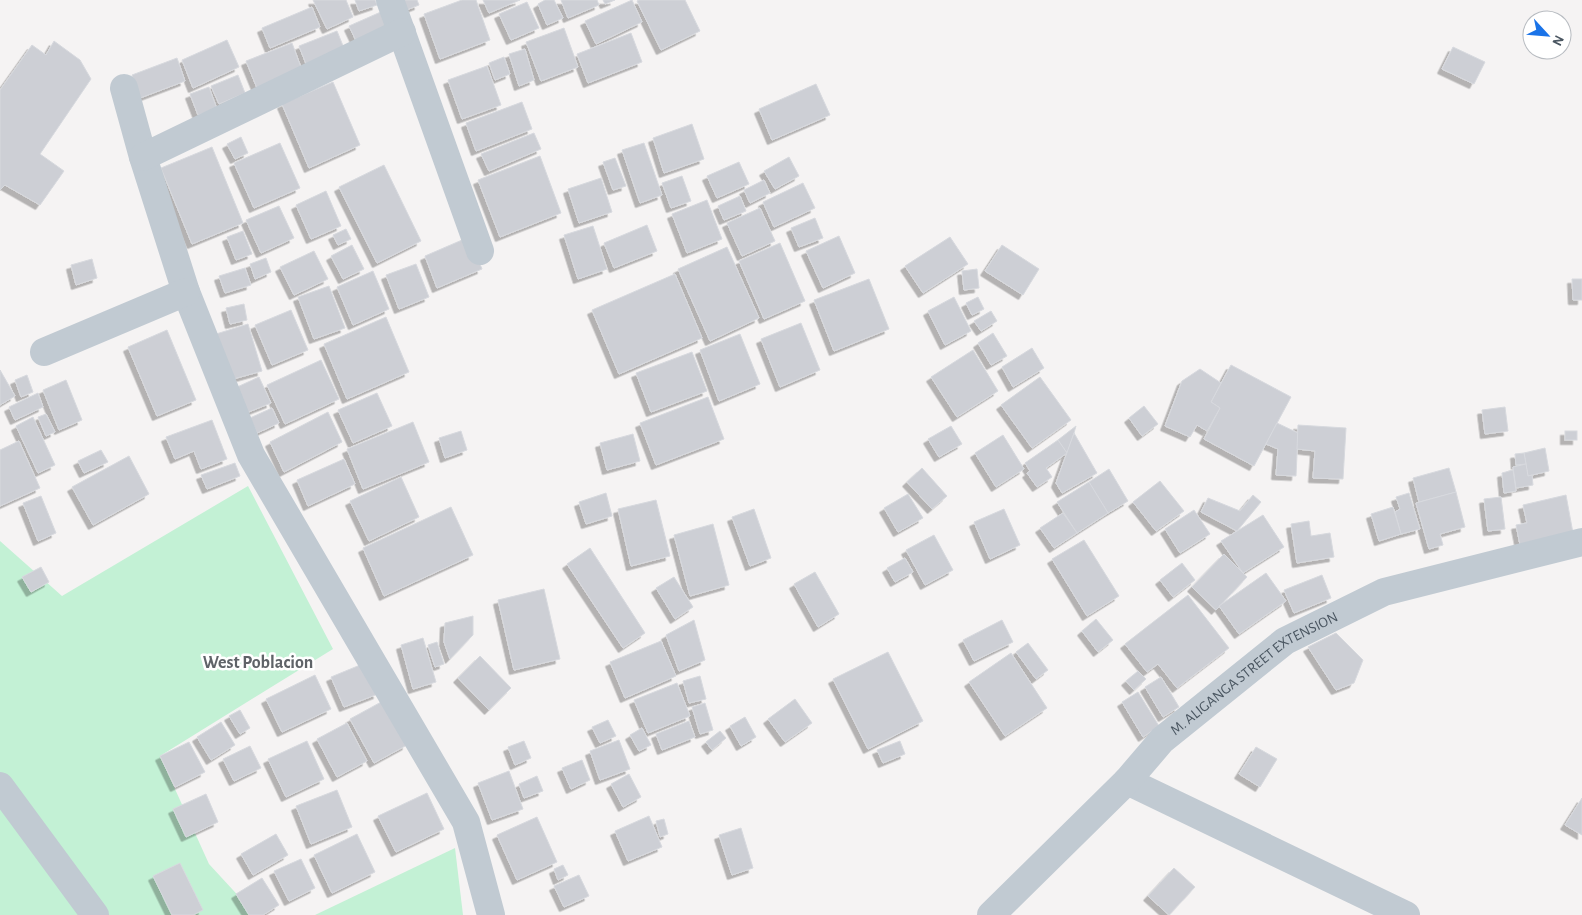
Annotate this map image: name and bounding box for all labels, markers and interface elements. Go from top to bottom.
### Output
north arrow [1522,10,1572,60]
text: N [1549,33,1566,48]
street label: M. ALIGANGA STREET EXTENSION [1167,609,1340,738]
district label: West Poblacion [203,654,313,672]

